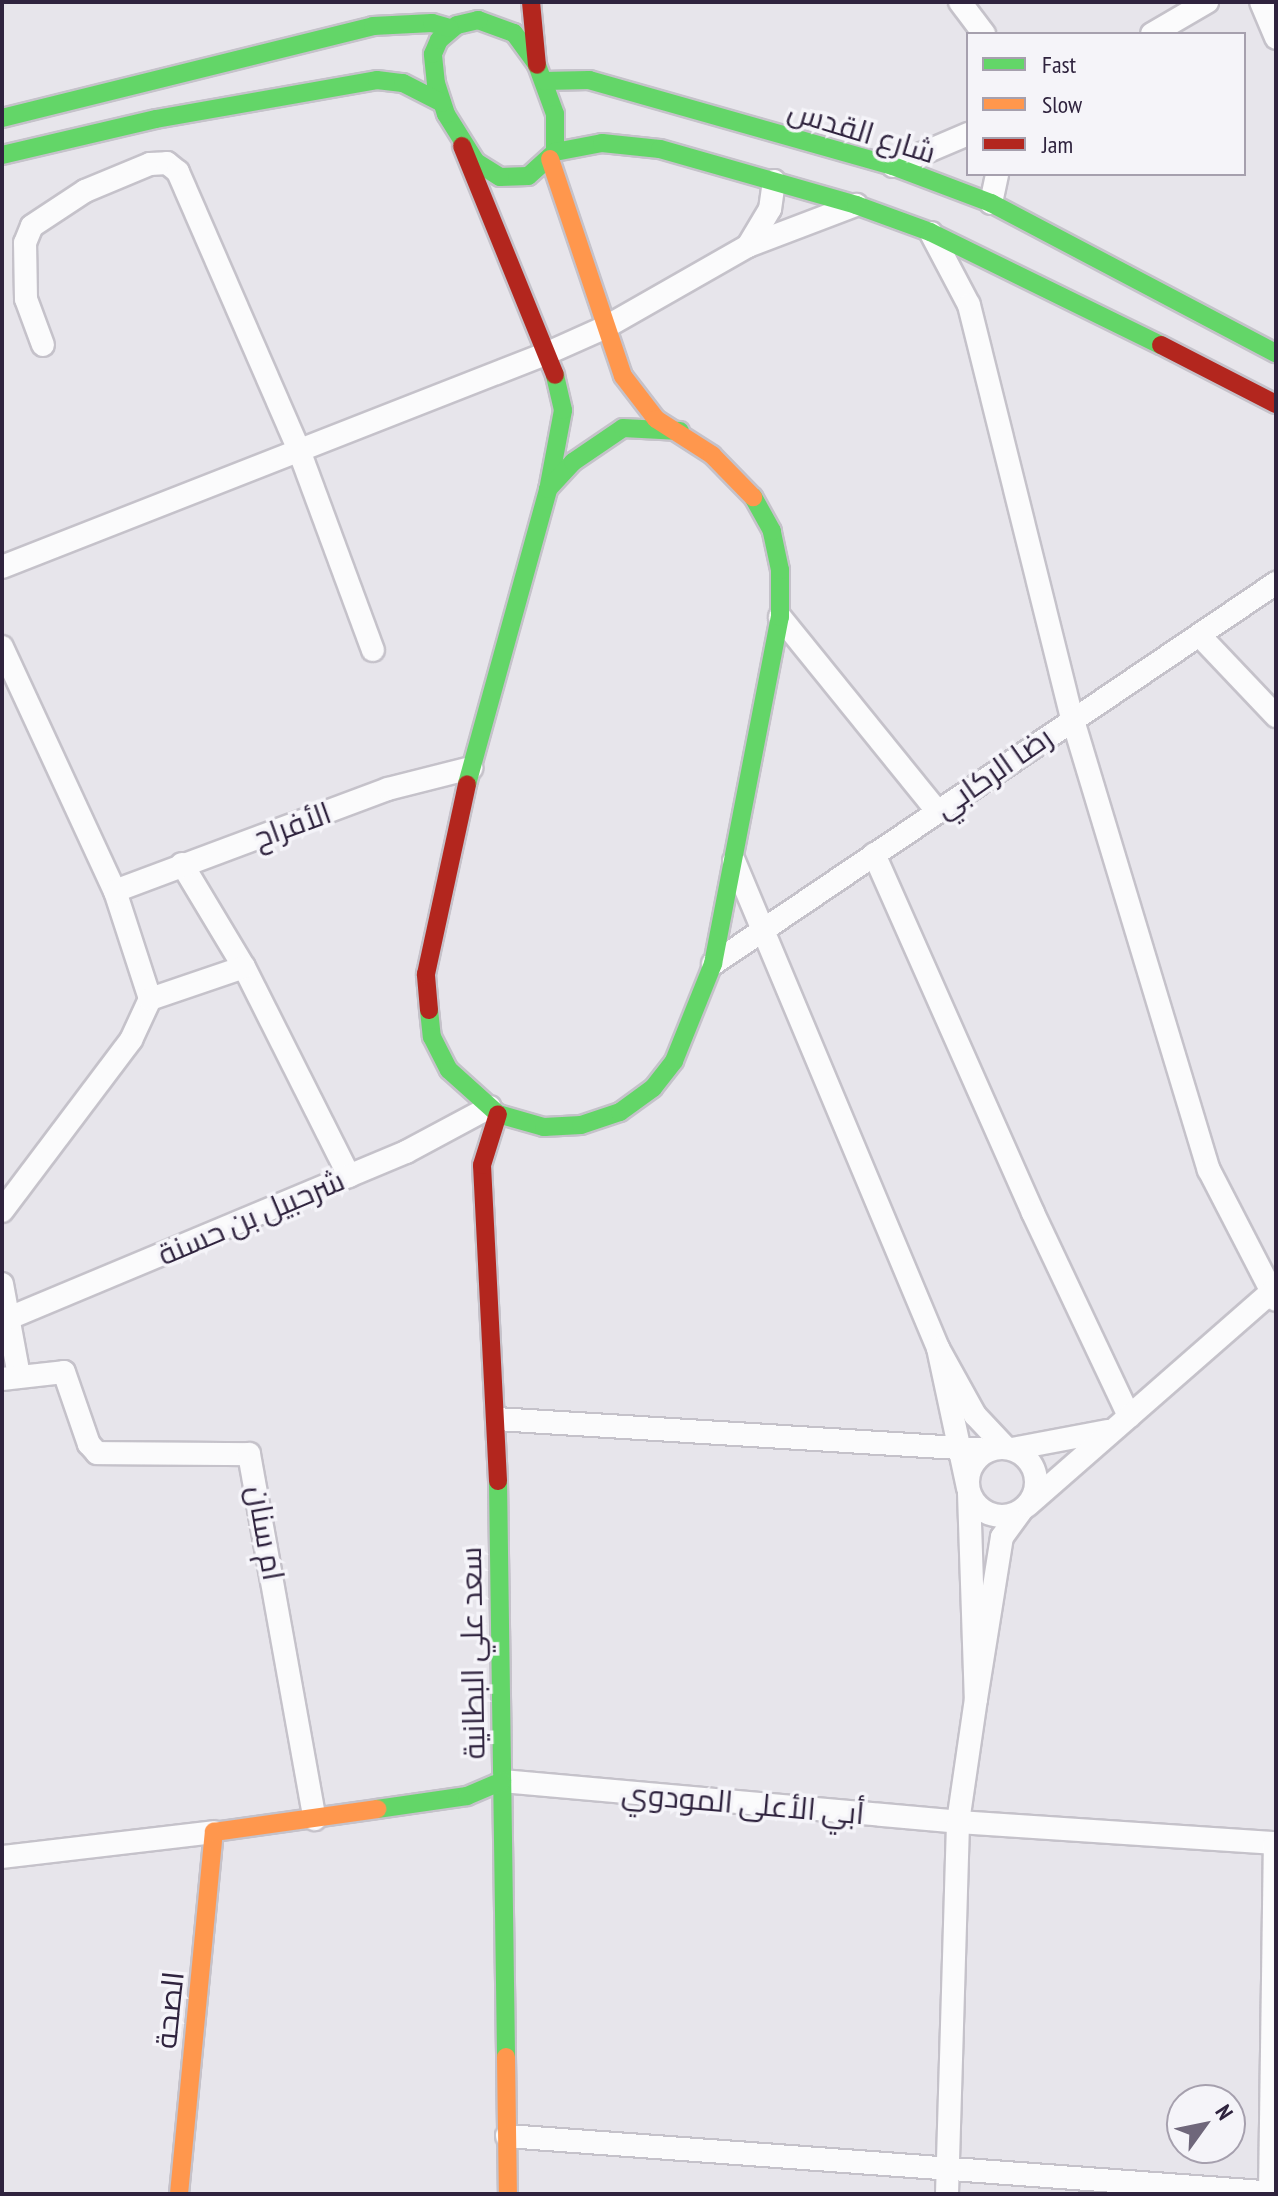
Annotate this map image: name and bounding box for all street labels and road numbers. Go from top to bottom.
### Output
street label: شارع القدس [784,92,940,170]
street label: رضا الركابي [927,718,1059,826]
street label: الأفراح [248,794,336,856]
street label: شرحبيل بن حسنة [152,1162,350,1272]
street label: ام سنان [240,1483,292,1583]
street label: سعد علي البطانية [452,1546,492,1760]
street label: أبي الأعلى المودوي [620,1774,866,1832]
street label: الصحة [147,1970,191,2050]

